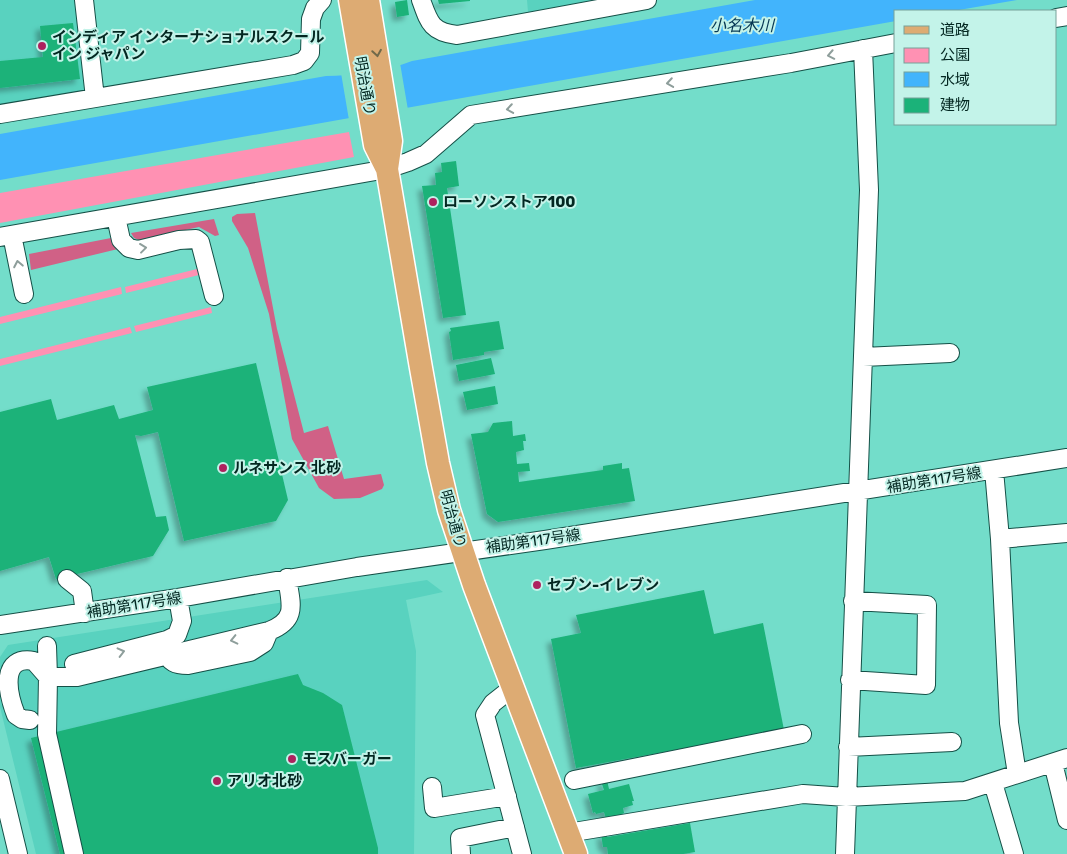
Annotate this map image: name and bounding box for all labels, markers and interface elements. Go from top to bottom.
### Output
legend [894,10,1057,125]
water label: 小名木川 [710,16,776,35]
text: 道路 [940,21,970,39]
place label: インディア インターナショナルスクール イン ジャパン [52,28,324,63]
marker: インディア インターナショナルスクール イン ジャパン [36,40,48,52]
text: 公園 [940,46,970,64]
one-way arrow [371,49,381,58]
one-way arrow [826,49,835,60]
street label: 明治通り [351,55,379,117]
text: 水域 [940,71,970,89]
one-way arrow [666,77,675,87]
text: 建物 [940,96,970,114]
one-way arrow [506,103,514,113]
place label: ローソンストア100 [443,193,576,211]
marker: ローソンストア100 [427,196,439,208]
one-way arrow [139,243,147,254]
one-way arrow [14,260,24,269]
place label: ルネサンス 北砂 [233,459,341,477]
marker: ルネサンス 北砂 [217,462,229,474]
street label: 補助第117号線 [885,464,983,496]
street label: 明治通り [436,488,470,550]
street label: 補助第117号線 [484,525,582,557]
place label: セブン-イレブン [547,576,659,594]
marker: セブン-イレブン [531,579,543,591]
street label: 補助第117号線 [85,589,183,621]
one-way arrow [229,634,238,645]
one-way arrow [116,647,125,658]
place label: モスバーガー [302,750,392,768]
marker: モスバーガー [286,753,298,765]
place label: アリオ北砂 [227,772,302,790]
marker: アリオ北砂 [211,775,223,787]

